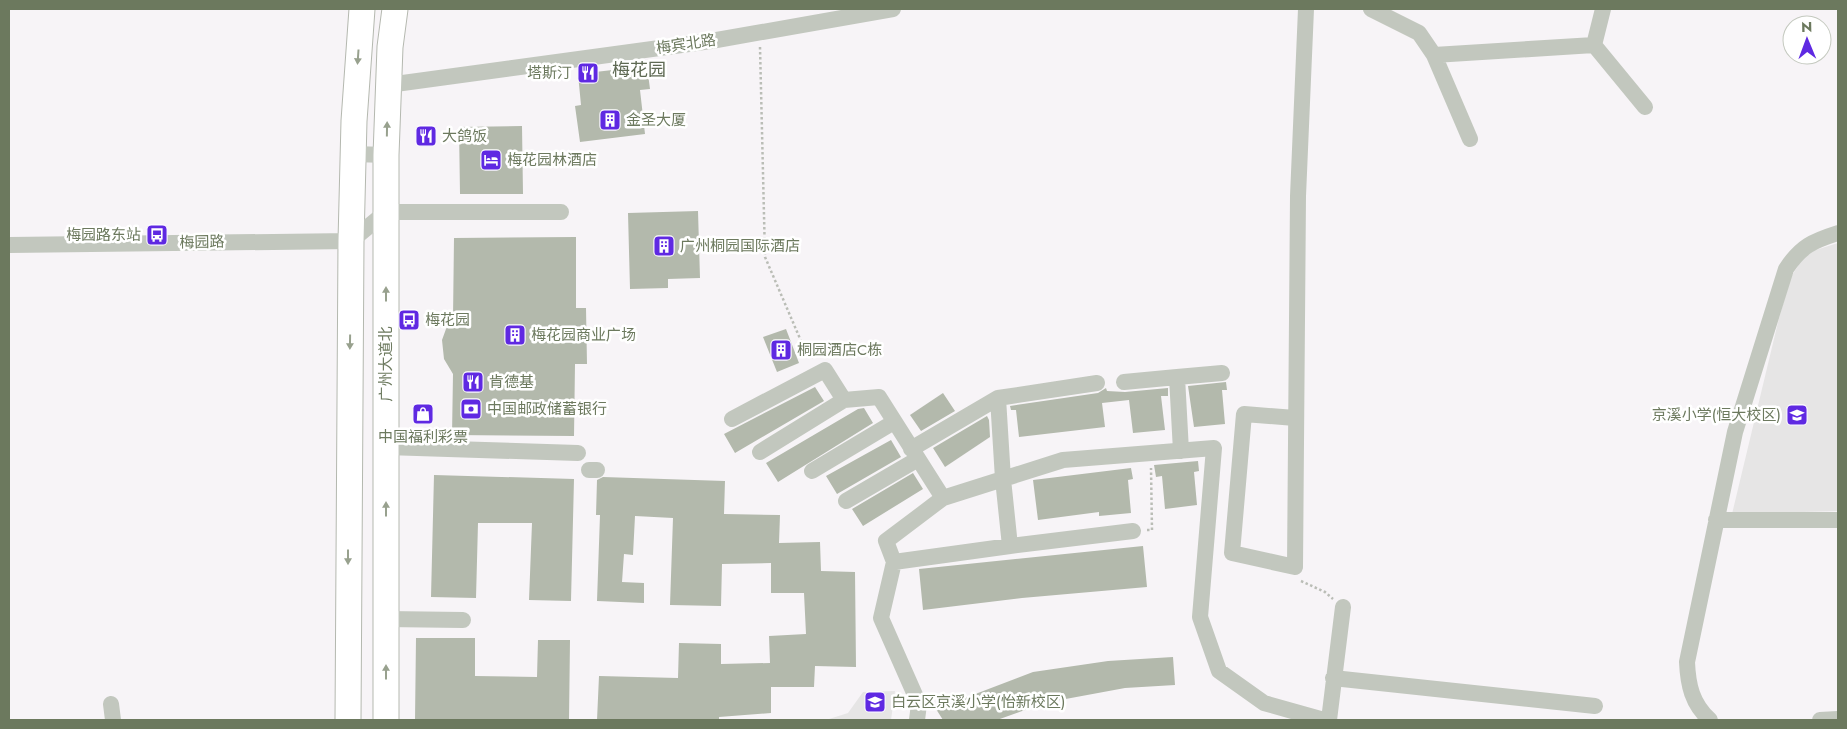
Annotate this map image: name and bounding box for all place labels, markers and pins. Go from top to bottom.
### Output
restaurant icon: 塔斯汀 [576,61,600,85]
place label: 塔斯汀 [527,62,572,84]
building icon: 金圣大厦 [598,108,622,132]
place label: 金圣大厦 [626,109,686,131]
restaurant icon: 大鸽饭 [414,124,438,148]
place label: 大鸽饭 [442,125,487,147]
hotel icon: 梅花园林酒店 [479,148,503,172]
place label: 梅花园林酒店 [507,149,597,171]
bus stop icon: 梅园路东站 [145,223,169,247]
place label: 梅园路东站 [66,224,141,246]
building icon: 广州桐园国际酒店 [652,234,676,258]
place label: 广州桐园国际酒店 [680,235,800,257]
bus stop icon: 梅花园 [397,308,421,332]
place label: 梅花园 [425,309,470,331]
building icon: 梅花园商业广场 [503,323,527,347]
place label: 梅花园商业广场 [531,324,636,346]
building icon: 桐园酒店C栋 [769,338,793,362]
place label: 桐园酒店C栋 [797,339,882,361]
restaurant icon: 肯德基 [461,370,485,394]
place label: 肯德基 [489,371,534,393]
bank icon: 中国邮政储蓄银行 [459,397,483,421]
place label: 中国邮政储蓄银行 [487,398,607,420]
shop icon: 中国福利彩票 [411,402,435,426]
school or university icon: 京溪小学(恒大校区) [1785,403,1809,427]
place label: 京溪小学(恒大校区) [1652,404,1781,426]
place label: 中国福利彩票 [378,426,468,448]
school or university icon: 白云区京溪小学(怡新校区) [863,690,887,714]
place label: 白云区京溪小学(怡新校区) [891,691,1065,713]

